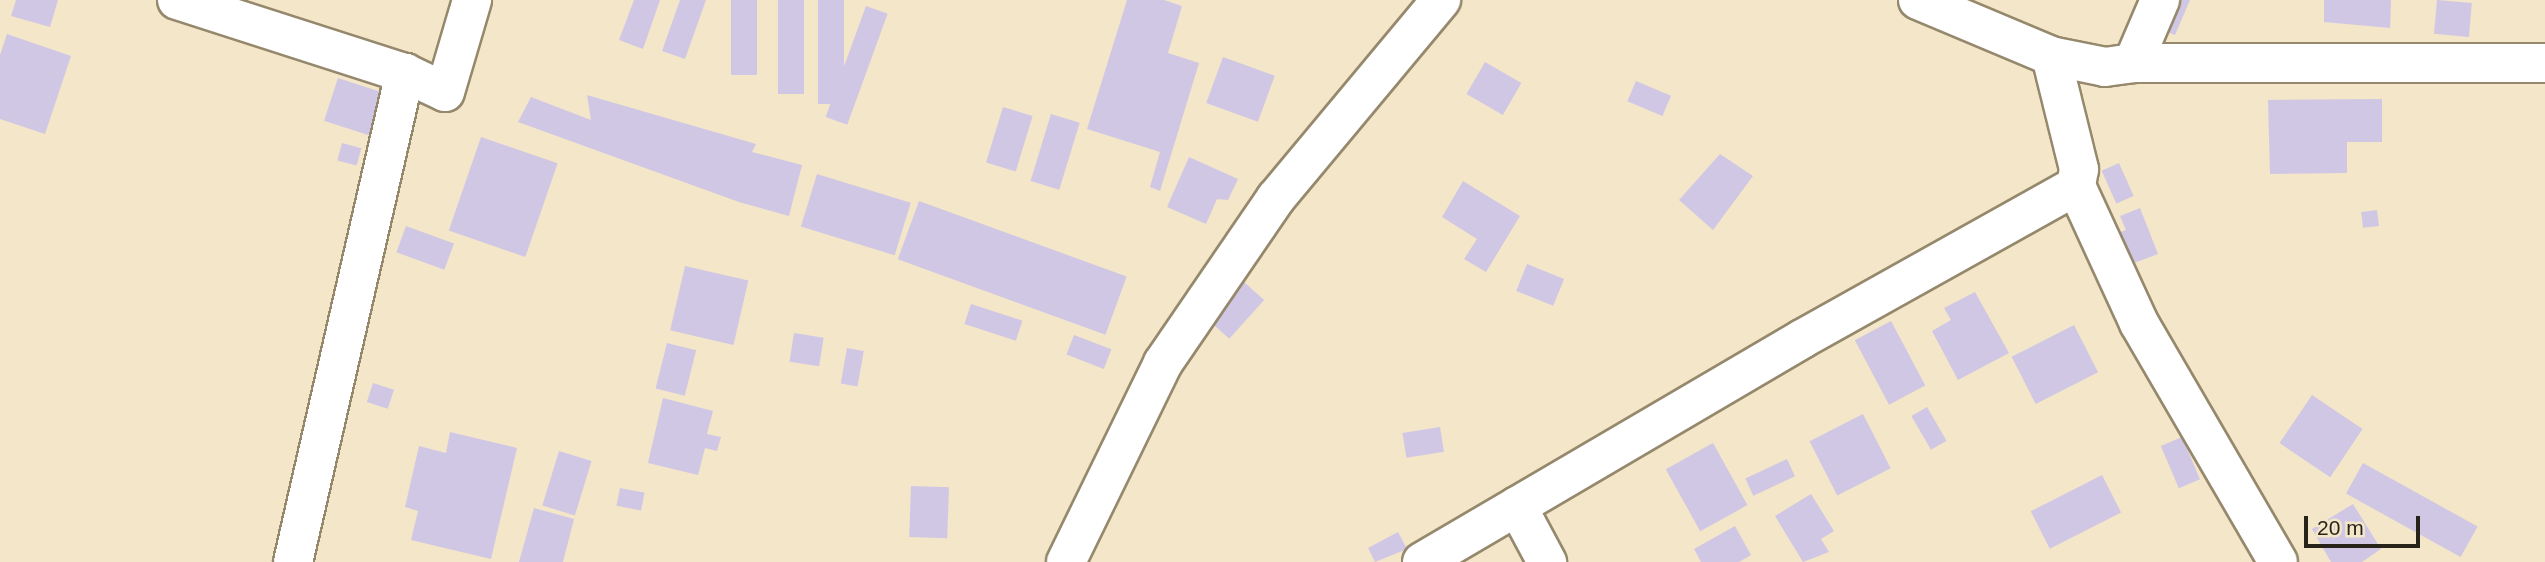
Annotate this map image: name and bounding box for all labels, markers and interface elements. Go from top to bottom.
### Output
scale bar [2307,503,2422,546]
text: 20 m [2317,516,2364,539]

